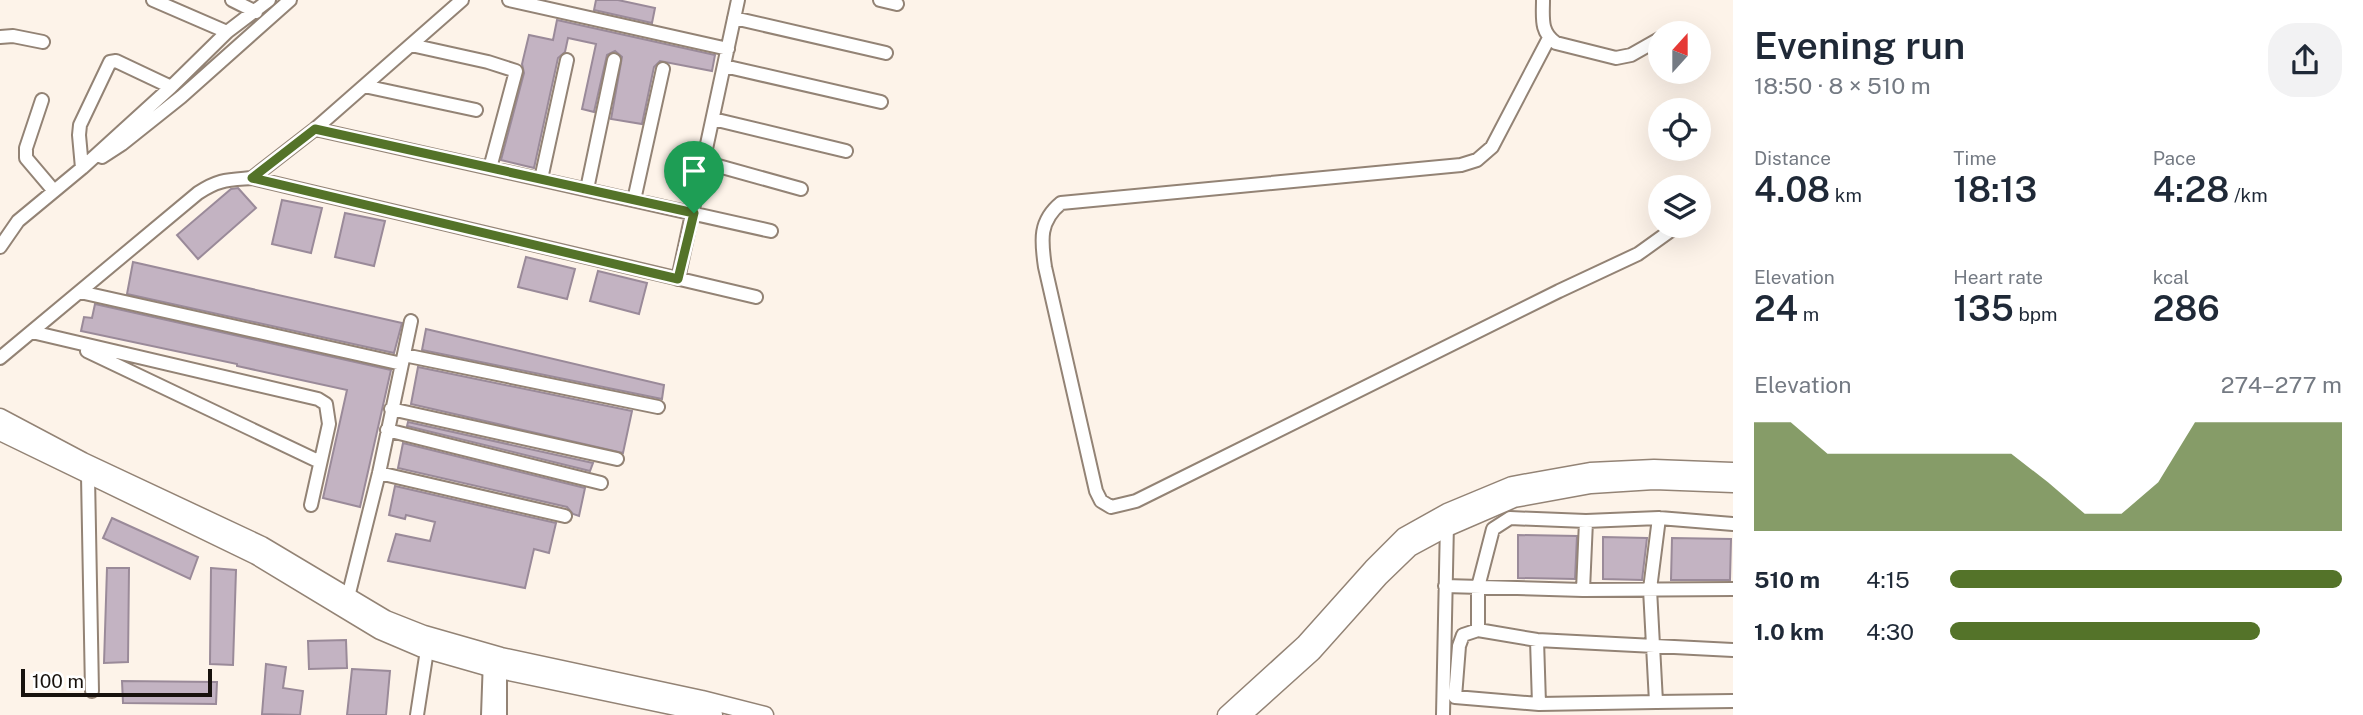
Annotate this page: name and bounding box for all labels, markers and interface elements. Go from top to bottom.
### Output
north arrow [1648,21,1712,84]
map controls [1648,21,1711,238]
text: Evening run [1754,23,1965,68]
button: share [2268,23,2342,97]
text: 18:50 · 8 × 510 m [1754,72,1931,99]
button: locate [1648,98,1711,161]
pin [664,141,724,213]
text: Distance [1754,147,1831,169]
text: Time [1953,147,1997,169]
text: Pace [2153,147,2196,169]
icon: arrive [675,152,713,190]
text: 4.08 [1754,169,1830,210]
text: 18:13 [1953,169,2037,210]
text: 4:28 [2153,169,2229,210]
button: layers [1648,175,1711,238]
text: km [1830,184,1862,206]
text: /km [2229,184,2268,206]
text: Elevation [1754,266,1835,288]
text: Heart rate [1953,266,2043,288]
text: kcal [2153,266,2189,288]
text: 24 [1754,288,1798,329]
text: 135 [1953,288,2014,329]
text: 286 [2153,288,2220,329]
text: m [1798,303,1819,325]
text: bpm [2014,303,2057,325]
text: Elevation [1754,371,1852,398]
text: 274–277 m [2221,371,2342,398]
text: 510 m [1754,566,1820,593]
text: 4:15 [1866,566,1910,593]
text: 1.0 km [1754,618,1824,645]
text: 4:30 [1866,618,1914,645]
scale bar [21,666,212,698]
text: 100 m [32,670,84,692]

